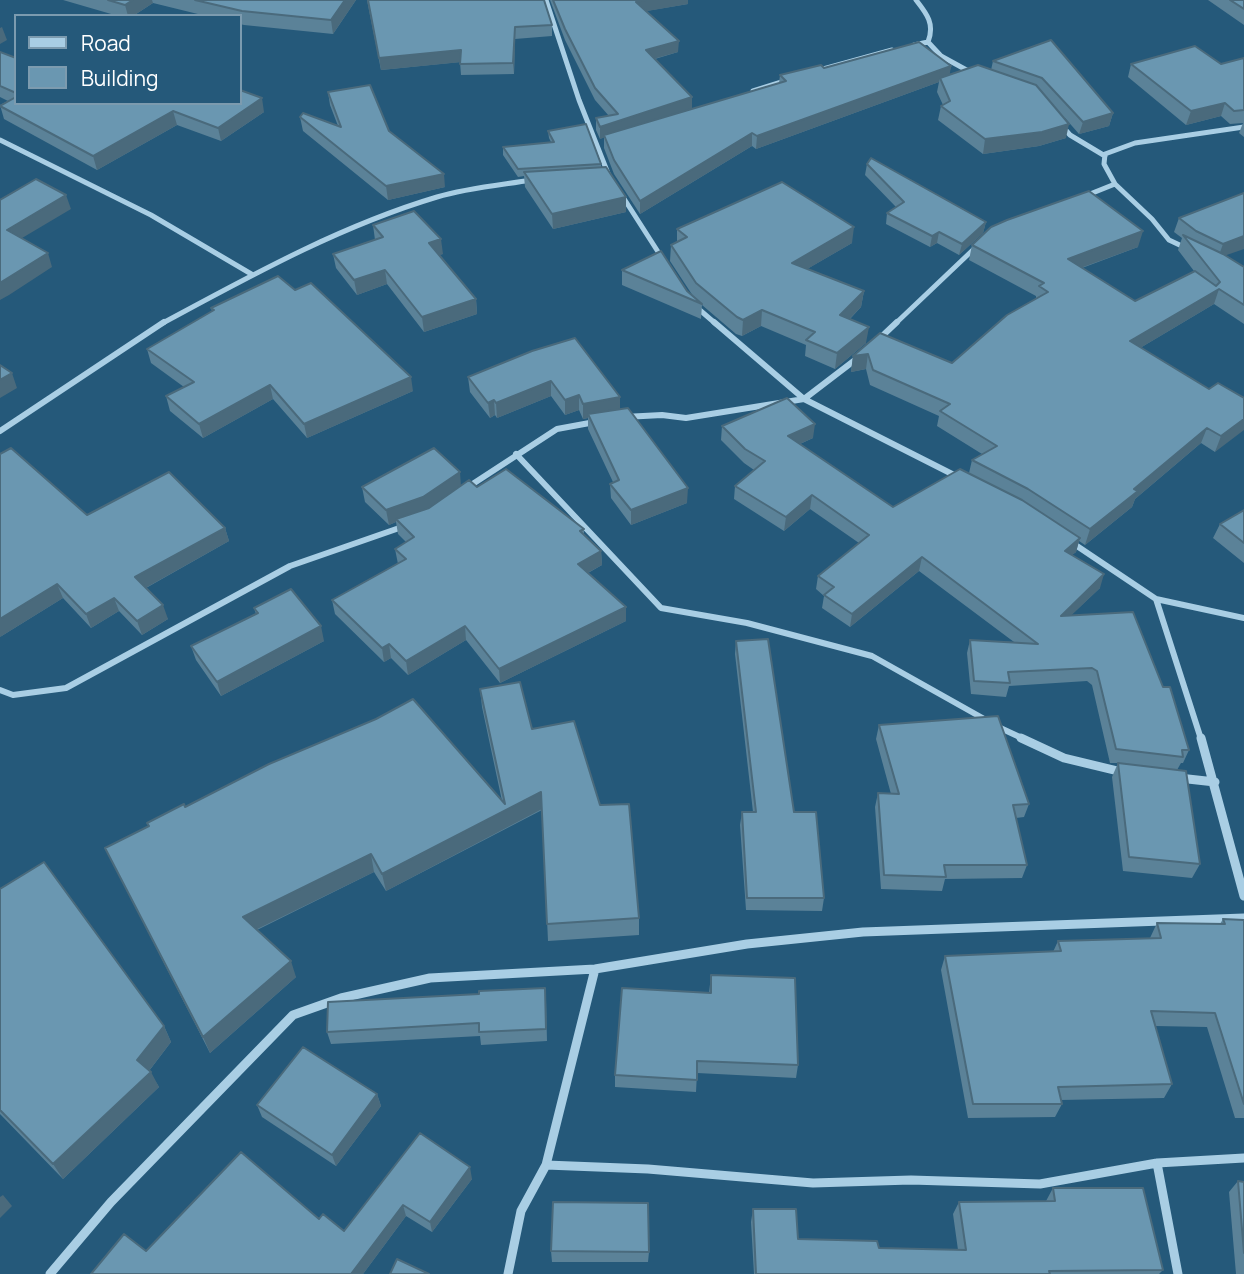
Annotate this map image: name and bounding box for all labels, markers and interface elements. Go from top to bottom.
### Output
legend [14,14,242,105]
text: Road [81,29,131,57]
text: Building [81,64,158,92]

